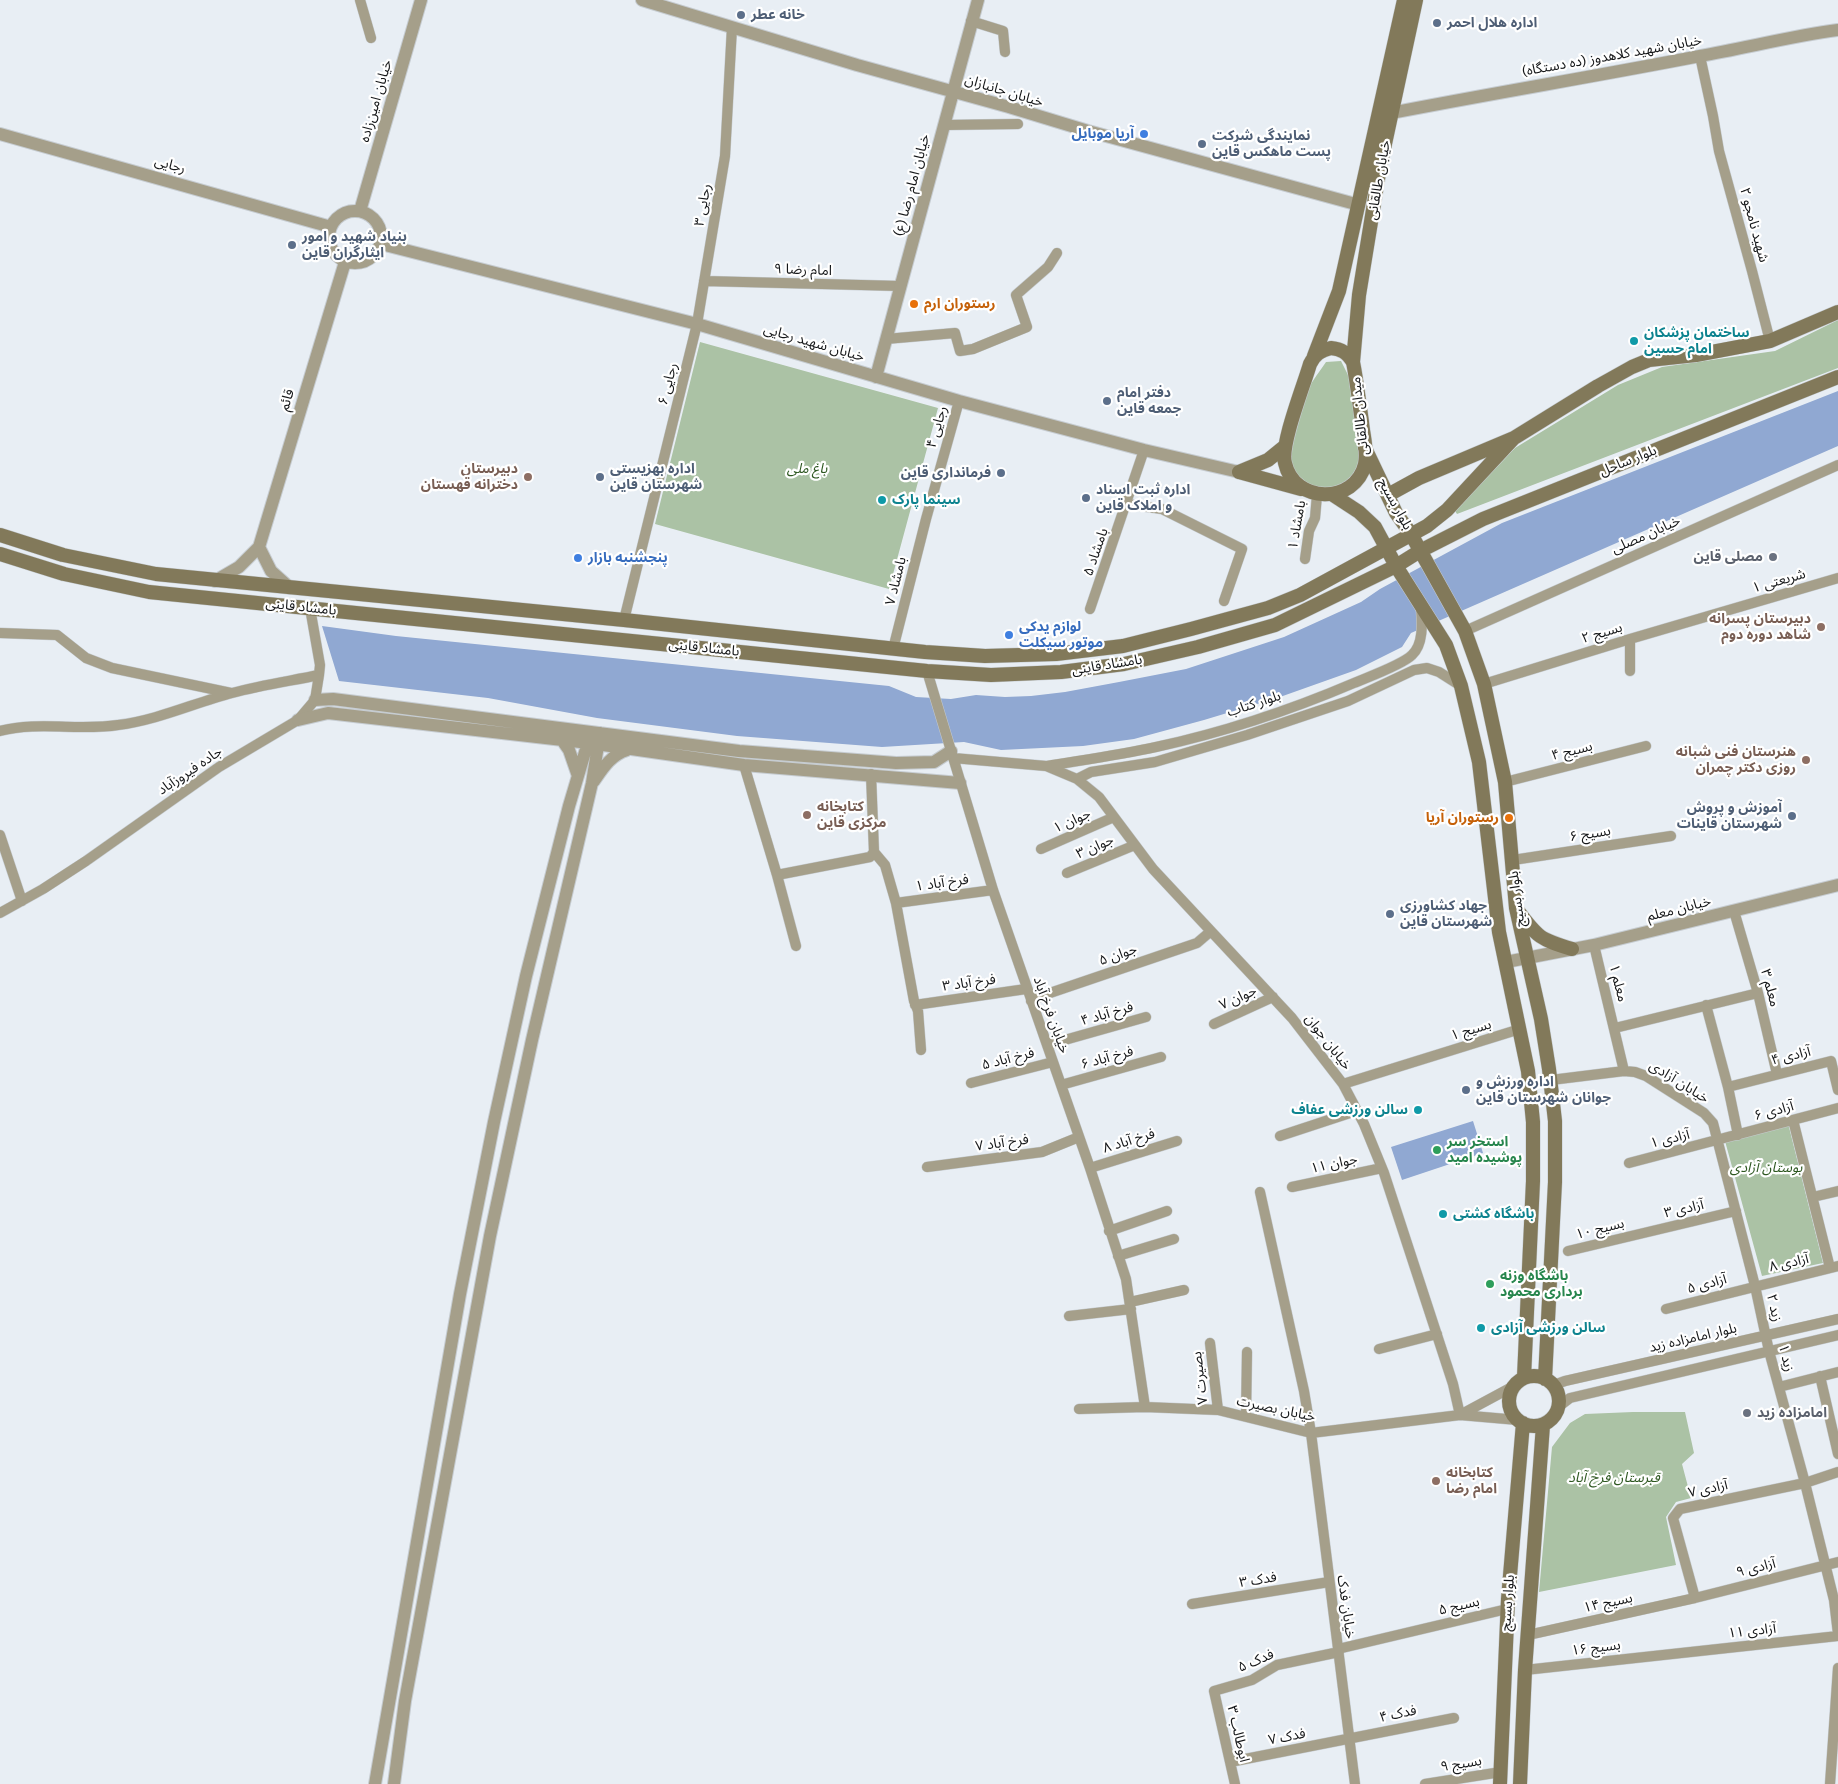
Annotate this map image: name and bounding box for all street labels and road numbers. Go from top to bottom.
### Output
street label: خیابان شهید کلاهدوز (ده دستگاه) [1521,32,1703,80]
street label: خیابان امین‌زاده [356,58,396,144]
street label: خیابان جانبازان [963,71,1045,111]
street label: خیابان امام رضا (ع) [890,132,934,238]
street label: خیابان طالقانی [1364,139,1394,221]
street label: رجایی [153,153,187,177]
street label: رجایی ۳ [691,182,715,228]
street label: شهید نامجو ۲ [1736,186,1772,264]
street label: امام رضا ۹ [774,261,832,279]
street label: خیابان شهید رجایی [762,321,866,365]
street label: رجایی ۶ [655,361,681,407]
street label: میدان طالقانی [1348,376,1372,456]
street label: قائم [276,387,298,413]
street label: رجایی ۴ [923,404,951,450]
street label: بلوار ساحل [1597,442,1659,480]
street label: بلوار بسیج [1374,475,1416,533]
street label: بامشاد ۱ [1284,499,1310,551]
street label: خیابان مصلی [1609,512,1683,558]
street label: بامشاد ۵ [1080,526,1112,578]
street label: بامشاد ۷ [882,555,910,607]
street label: شریعتی ۱ [1750,565,1808,597]
street label: بامشاد قاینی [265,595,337,619]
street label: بسیج ۲ [1580,619,1624,647]
street label: بامشاد قاینی [668,636,740,660]
street label: بامشاد قاینی [1071,651,1143,679]
street label: بلوار کتاب [1225,687,1283,721]
street label: بسیج ۴ [1550,738,1594,764]
street label: جاده فیروزآباد [155,743,225,799]
street label: جوان ۱ [1051,805,1093,837]
street label: بسیج ۶ [1568,822,1612,846]
street label: جوان ۳ [1074,832,1116,862]
street label: بلوار بسیج [1505,870,1529,928]
street label: فرخ آباد ۱ [914,871,970,895]
street label: خیابان معلم [1645,893,1713,925]
street label: جوان ۵ [1097,941,1139,969]
street label: معلم ۱ [1605,962,1631,1004]
street label: معلم ۳ [1757,967,1783,1009]
street label: فرخ آباد ۳ [941,971,997,995]
street label: خیابان فرخ آباد [1029,974,1073,1056]
street label: جوان ۷ [1217,982,1259,1014]
street label: فرخ آباد ۴ [1079,999,1135,1029]
street label: خیابان جوان [1301,1011,1355,1073]
street label: بسیج ۱ [1449,1016,1493,1044]
street label: فرخ آباد ۶ [1079,1043,1135,1073]
street label: آزادی ۴ [1769,1043,1813,1069]
street label: فرخ آباد ۵ [980,1044,1036,1074]
street label: خیابان آزادی [1646,1057,1712,1107]
street label: آزادی ۶ [1752,1098,1796,1124]
street label: فرخ آباد ۸ [1101,1125,1157,1157]
street label: آزادی ۱ [1648,1126,1692,1152]
street label: فرخ آباد ۷ [974,1131,1030,1155]
street label: جوان ۱۱ [1309,1151,1359,1177]
street label: آزادی ۳ [1662,1196,1706,1222]
street label: بسیج ۱۰ [1574,1215,1626,1243]
street label: آزادی ۸ [1767,1250,1811,1276]
street label: آزادی ۵ [1685,1271,1729,1297]
street label: زید ۲ [1763,1293,1785,1323]
street label: بلوار امامزاده زید [1648,1320,1738,1356]
street label: زید ۱ [1774,1342,1798,1374]
street label: بصیرت ۷ [1188,1351,1212,1405]
street label: خیابان بصیرت [1235,1392,1317,1426]
street label: آزادی ۷ [1687,1477,1729,1501]
street label: آزادی ۹ [1734,1555,1778,1581]
street label: فدک ۳ [1238,1569,1278,1591]
street label: خیابان فدک [1333,1574,1359,1640]
street label: بلوار بسیج [1498,1574,1518,1632]
street label: بسیج ۱۴ [1582,1590,1634,1616]
street label: بسیج ۵ [1437,1593,1481,1619]
street label: آزادی ۱۱ [1727,1620,1777,1642]
street label: بسیج ۱۶ [1570,1637,1622,1659]
street label: فدک ۵ [1235,1646,1277,1676]
street label: فدک ۴ [1378,1702,1418,1726]
street label: ابوطالب ۳ [1223,1704,1253,1764]
street label: فدک ۷ [1267,1725,1307,1749]
street label: بسیج ۹ [1439,1752,1483,1776]

